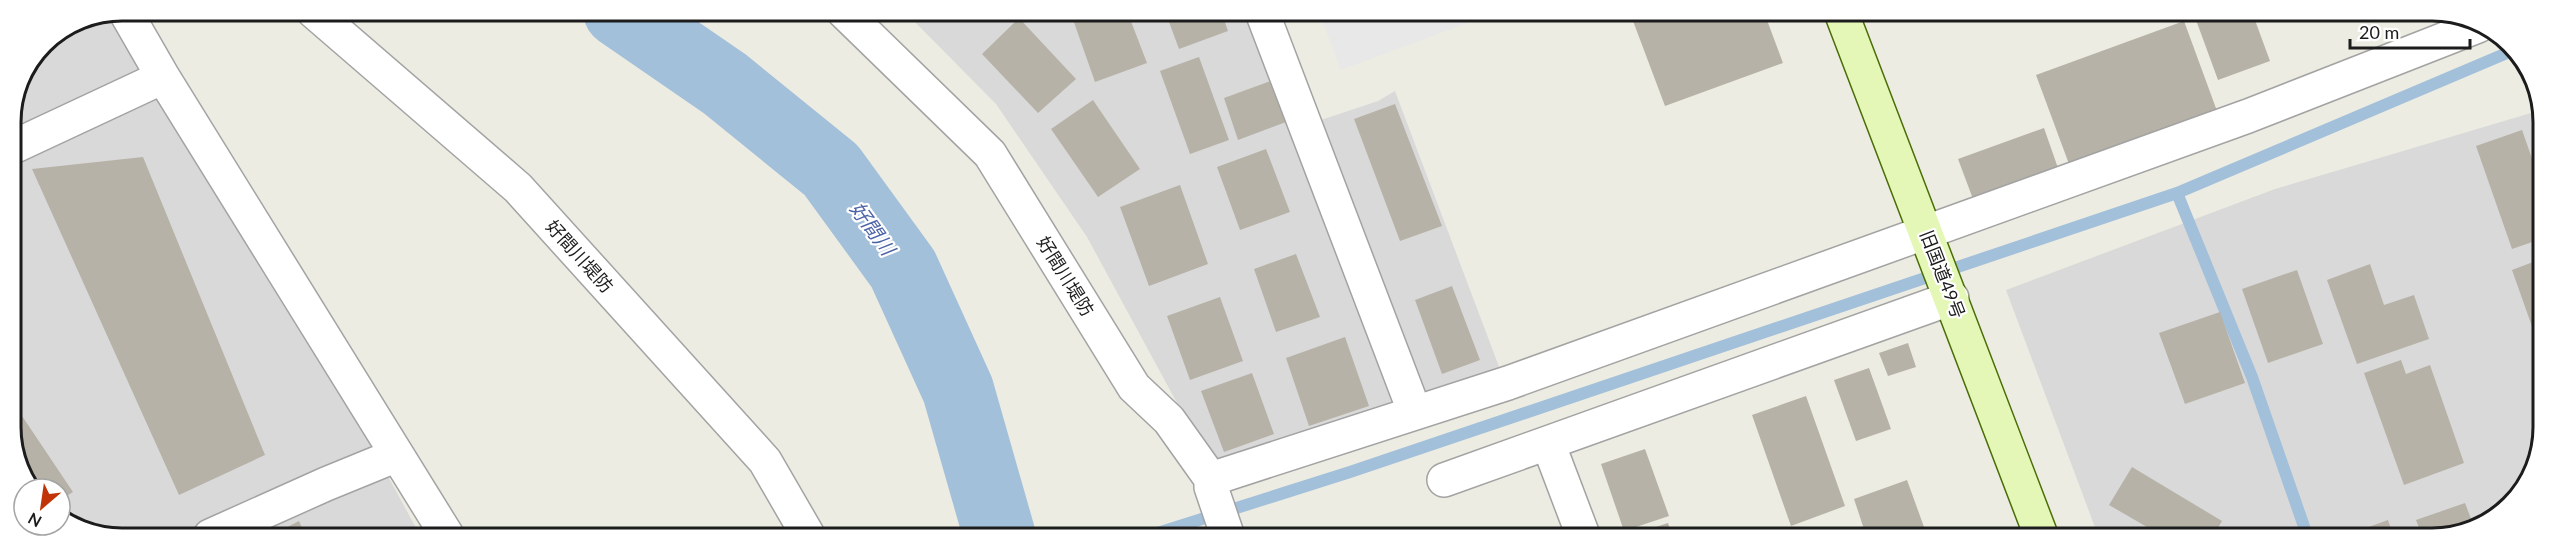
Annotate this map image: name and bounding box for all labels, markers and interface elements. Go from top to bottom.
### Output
scale bar [2350,12,2470,50]
text: 20 m [2359,21,2399,43]
water label: 好間川 [846,197,902,261]
street label: 好間川堤防 [542,215,618,297]
street label: 旧国道49号 [1916,227,1970,321]
street label: 好間川堤防 [1033,232,1099,320]
north arrow [12,477,72,537]
text: N [24,509,44,532]

